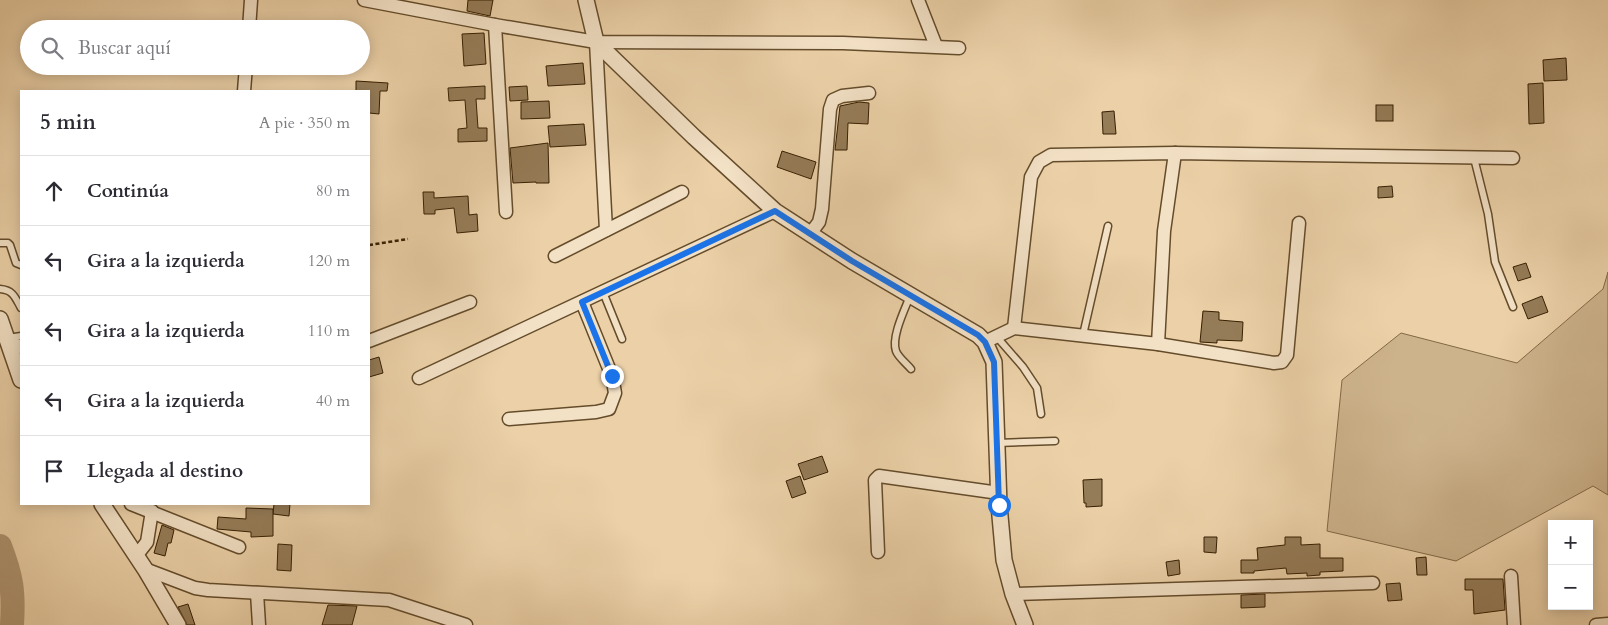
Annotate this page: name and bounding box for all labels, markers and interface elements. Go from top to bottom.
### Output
search box [20,20,370,75]
icon: search [38,34,66,62]
text: Buscar aquí [78,35,171,61]
text: 5 min [40,108,96,137]
text: A pie · 350 m [259,112,350,134]
icon: ahead [40,177,68,205]
text: Continúa [87,178,169,204]
text: 80 m [316,180,350,202]
icon: left [40,247,68,275]
text: Gira a la izquierda [87,248,245,274]
text: 120 m [308,250,350,272]
icon: left [40,317,68,345]
text: Gira a la izquierda [87,318,245,344]
text: 110 m [308,320,350,342]
route end [601,365,624,388]
icon: left [40,387,68,415]
text: Gira a la izquierda [87,388,245,414]
text: 40 m [316,390,350,412]
icon: arrive [40,457,68,485]
text: Llegada al destino [87,458,243,484]
route start [988,494,1011,517]
map controls [1548,520,1593,610]
button: + [1548,520,1593,565]
button: − [1548,565,1593,610]

